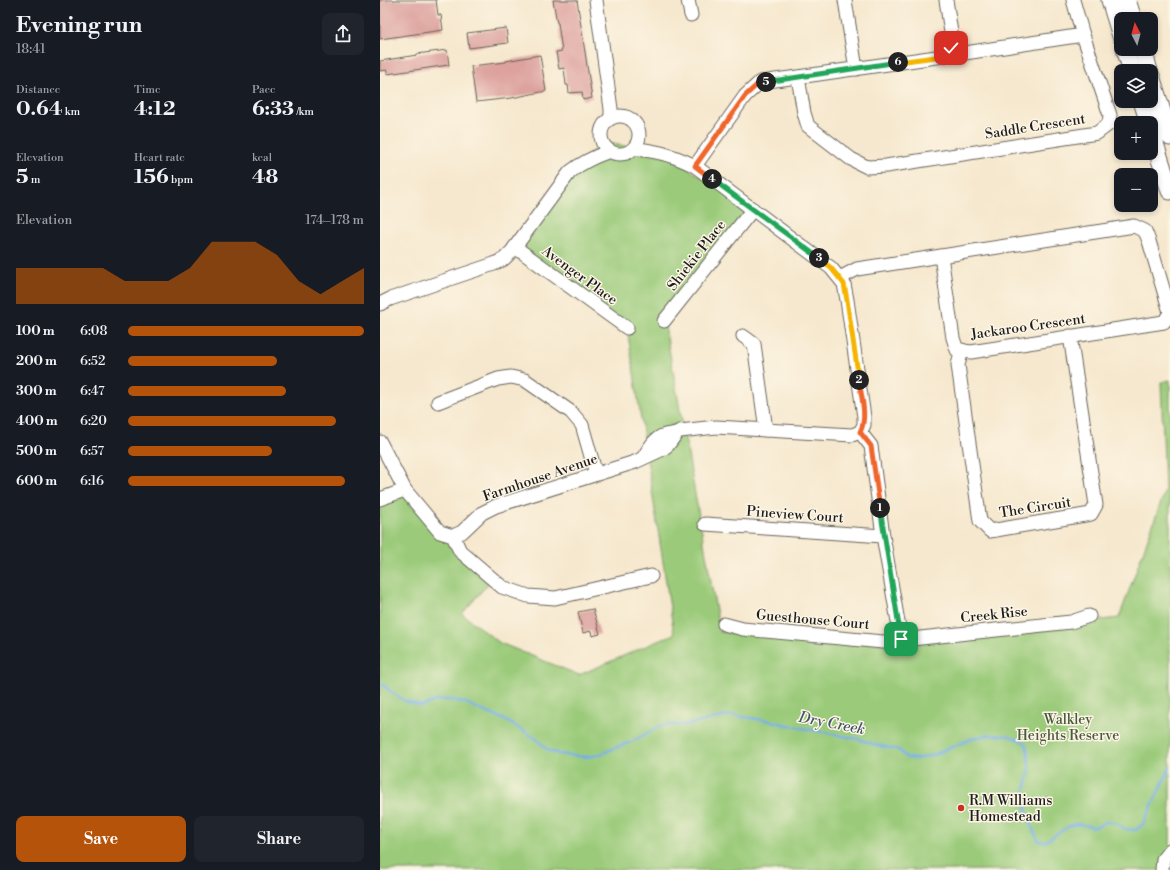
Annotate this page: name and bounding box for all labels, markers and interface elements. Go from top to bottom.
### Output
text: Evening run [16,12,142,39]
north arrow [1114,12,1158,56]
map controls [1114,12,1158,212]
button: share [322,13,364,55]
pin [934,31,968,65]
icon: check [940,37,962,59]
text: 18:41 [16,41,46,57]
pin: 6 [888,52,908,72]
text: 6 [895,55,901,69]
button: layers [1114,64,1158,108]
pin: 5 [756,72,776,92]
text: 5 [763,75,769,89]
text: Distance [16,83,60,97]
text: Time [134,83,161,97]
text: Pace [252,83,276,97]
text: 0.64 [16,97,62,122]
text: 4:12 [134,97,175,122]
text: 6:33 [252,97,294,122]
text: km [62,105,80,119]
text: /km [294,105,314,119]
street label: Saddle Crescent [984,110,1087,144]
button: + [1114,116,1158,160]
text: Elevation [16,151,64,165]
text: Heart rate [134,151,185,165]
text: kcal [252,151,272,165]
text: 5 [16,165,28,190]
text: 156 [134,165,169,190]
text: 48 [252,165,278,190]
button: − [1114,168,1158,212]
pin: 4 [702,169,722,189]
text: 4 [708,172,716,186]
text: m [28,173,40,187]
text: bpm [169,173,193,187]
text: Elevation [16,212,72,228]
text: 174–178 m [305,212,364,228]
street label: Shiekie Place [664,217,730,295]
street label: Avenger Place [537,242,621,309]
pin: 3 [809,248,829,268]
text: 3 [816,251,822,265]
street label: Jackaroo Crescent [969,310,1087,344]
text: 100 m [16,323,55,339]
text: 6:08 [80,323,107,339]
text: 200 m [16,353,57,369]
text: 6:52 [80,353,105,369]
pin: 2 [849,370,869,390]
text: 2 [856,373,862,387]
text: 300 m [16,383,57,399]
text: 6:47 [80,383,105,399]
text: 400 m [16,413,58,429]
text: 6:20 [80,413,107,429]
text: 500 m [16,443,57,459]
text: 6:57 [80,443,104,459]
street label: Farmhouse Avenue [480,450,600,506]
text: 600 m [16,473,57,489]
text: 6:16 [80,473,104,489]
street label: The Circuit [998,493,1072,523]
pin: 1 [870,498,890,518]
text: 1 [877,501,883,515]
street label: Pineview Court [746,503,844,527]
street label: Creek Rise [960,603,1029,627]
street label: Guesthouse Court [755,606,870,634]
pin [884,622,918,656]
icon: arrive [890,628,912,650]
water label: Dry Creek [796,708,867,739]
park label: Walkley Heights Reserve [1017,711,1119,745]
place label: R.M Williams Homestead [969,792,1052,826]
marker: R.M Williams Homestead [956,803,966,813]
button: Save [16,816,186,862]
button: Share [194,816,364,862]

